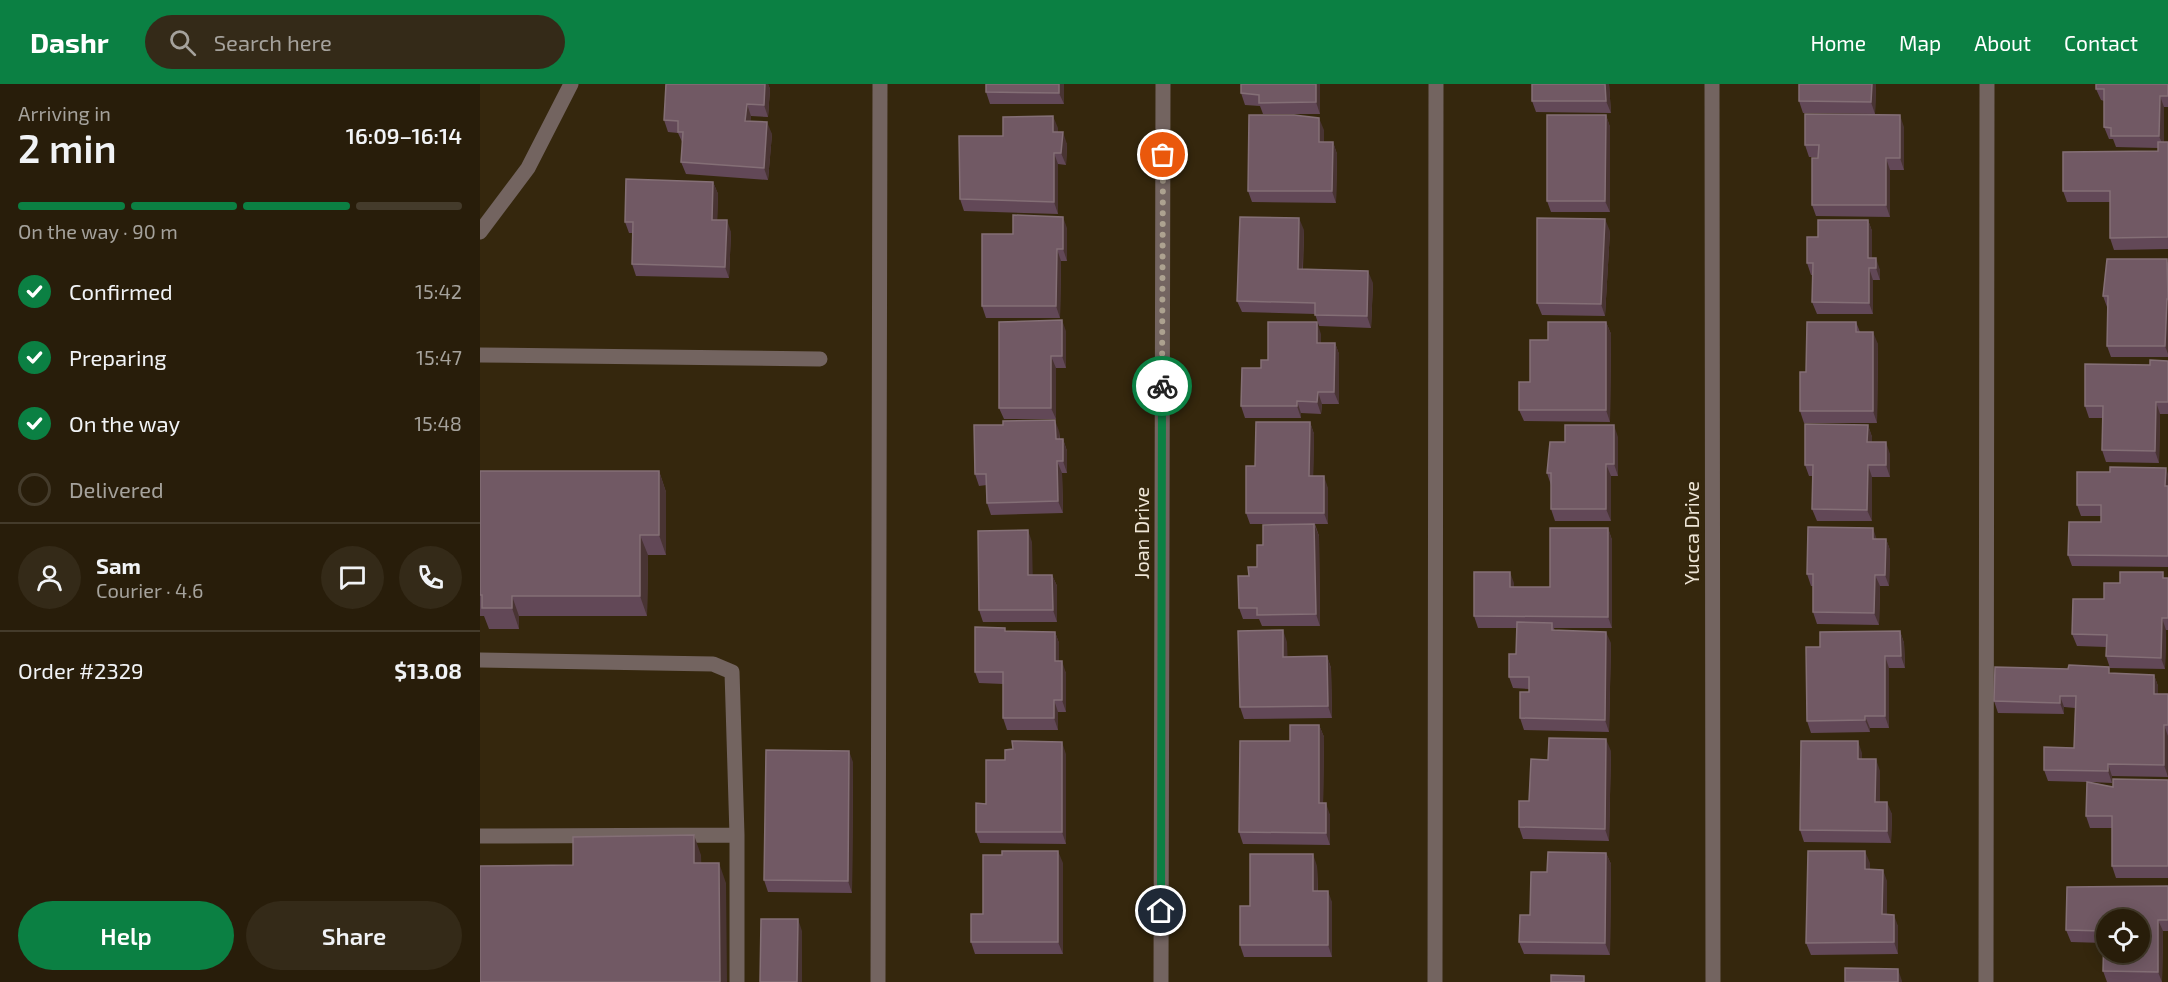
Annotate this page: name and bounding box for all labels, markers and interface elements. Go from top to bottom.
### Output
search box [145,15,565,69]
text: Dashr [30,25,109,59]
icon: search [166,26,199,59]
text: Search here [214,29,332,55]
text: Home [1810,30,1866,55]
text: Map [1899,30,1941,55]
text: About [1974,30,2031,55]
text: Contact [2064,30,2138,55]
text: Arriving in [18,101,111,125]
text: 16:09–16:14 [346,122,462,148]
text: 2 min [18,124,117,171]
pin [1137,129,1188,180]
icon: bag [1146,138,1179,171]
text: On the way · 90 m [18,219,178,243]
icon: check [18,275,51,308]
text: Confirmed [69,278,173,304]
text: 15:42 [415,279,462,303]
icon: check [18,341,51,374]
text: Preparing [69,344,167,370]
text: 15:47 [416,345,462,369]
courier [1132,356,1192,416]
icon: bike [1146,370,1179,403]
icon: check [18,407,51,440]
text: On the way [69,410,180,436]
text: 15:48 [414,411,462,435]
text: Delivered [69,476,164,502]
street label: Yucca Drive [1679,481,1703,585]
street label: Joan Drive [1129,487,1153,579]
button: person [18,546,81,609]
button: chat [321,546,384,609]
button: phone [399,546,462,609]
text: Sam [96,552,141,578]
text: Courier · 4.6 [96,578,203,602]
text: Order #2329 [18,657,144,683]
text: $13.08 [394,657,462,683]
pin [1135,885,1186,936]
icon: home [1144,894,1177,927]
button: Help [18,901,234,970]
button: Share [246,901,462,970]
map controls [2096,909,2150,963]
button: locate [2096,909,2150,963]

